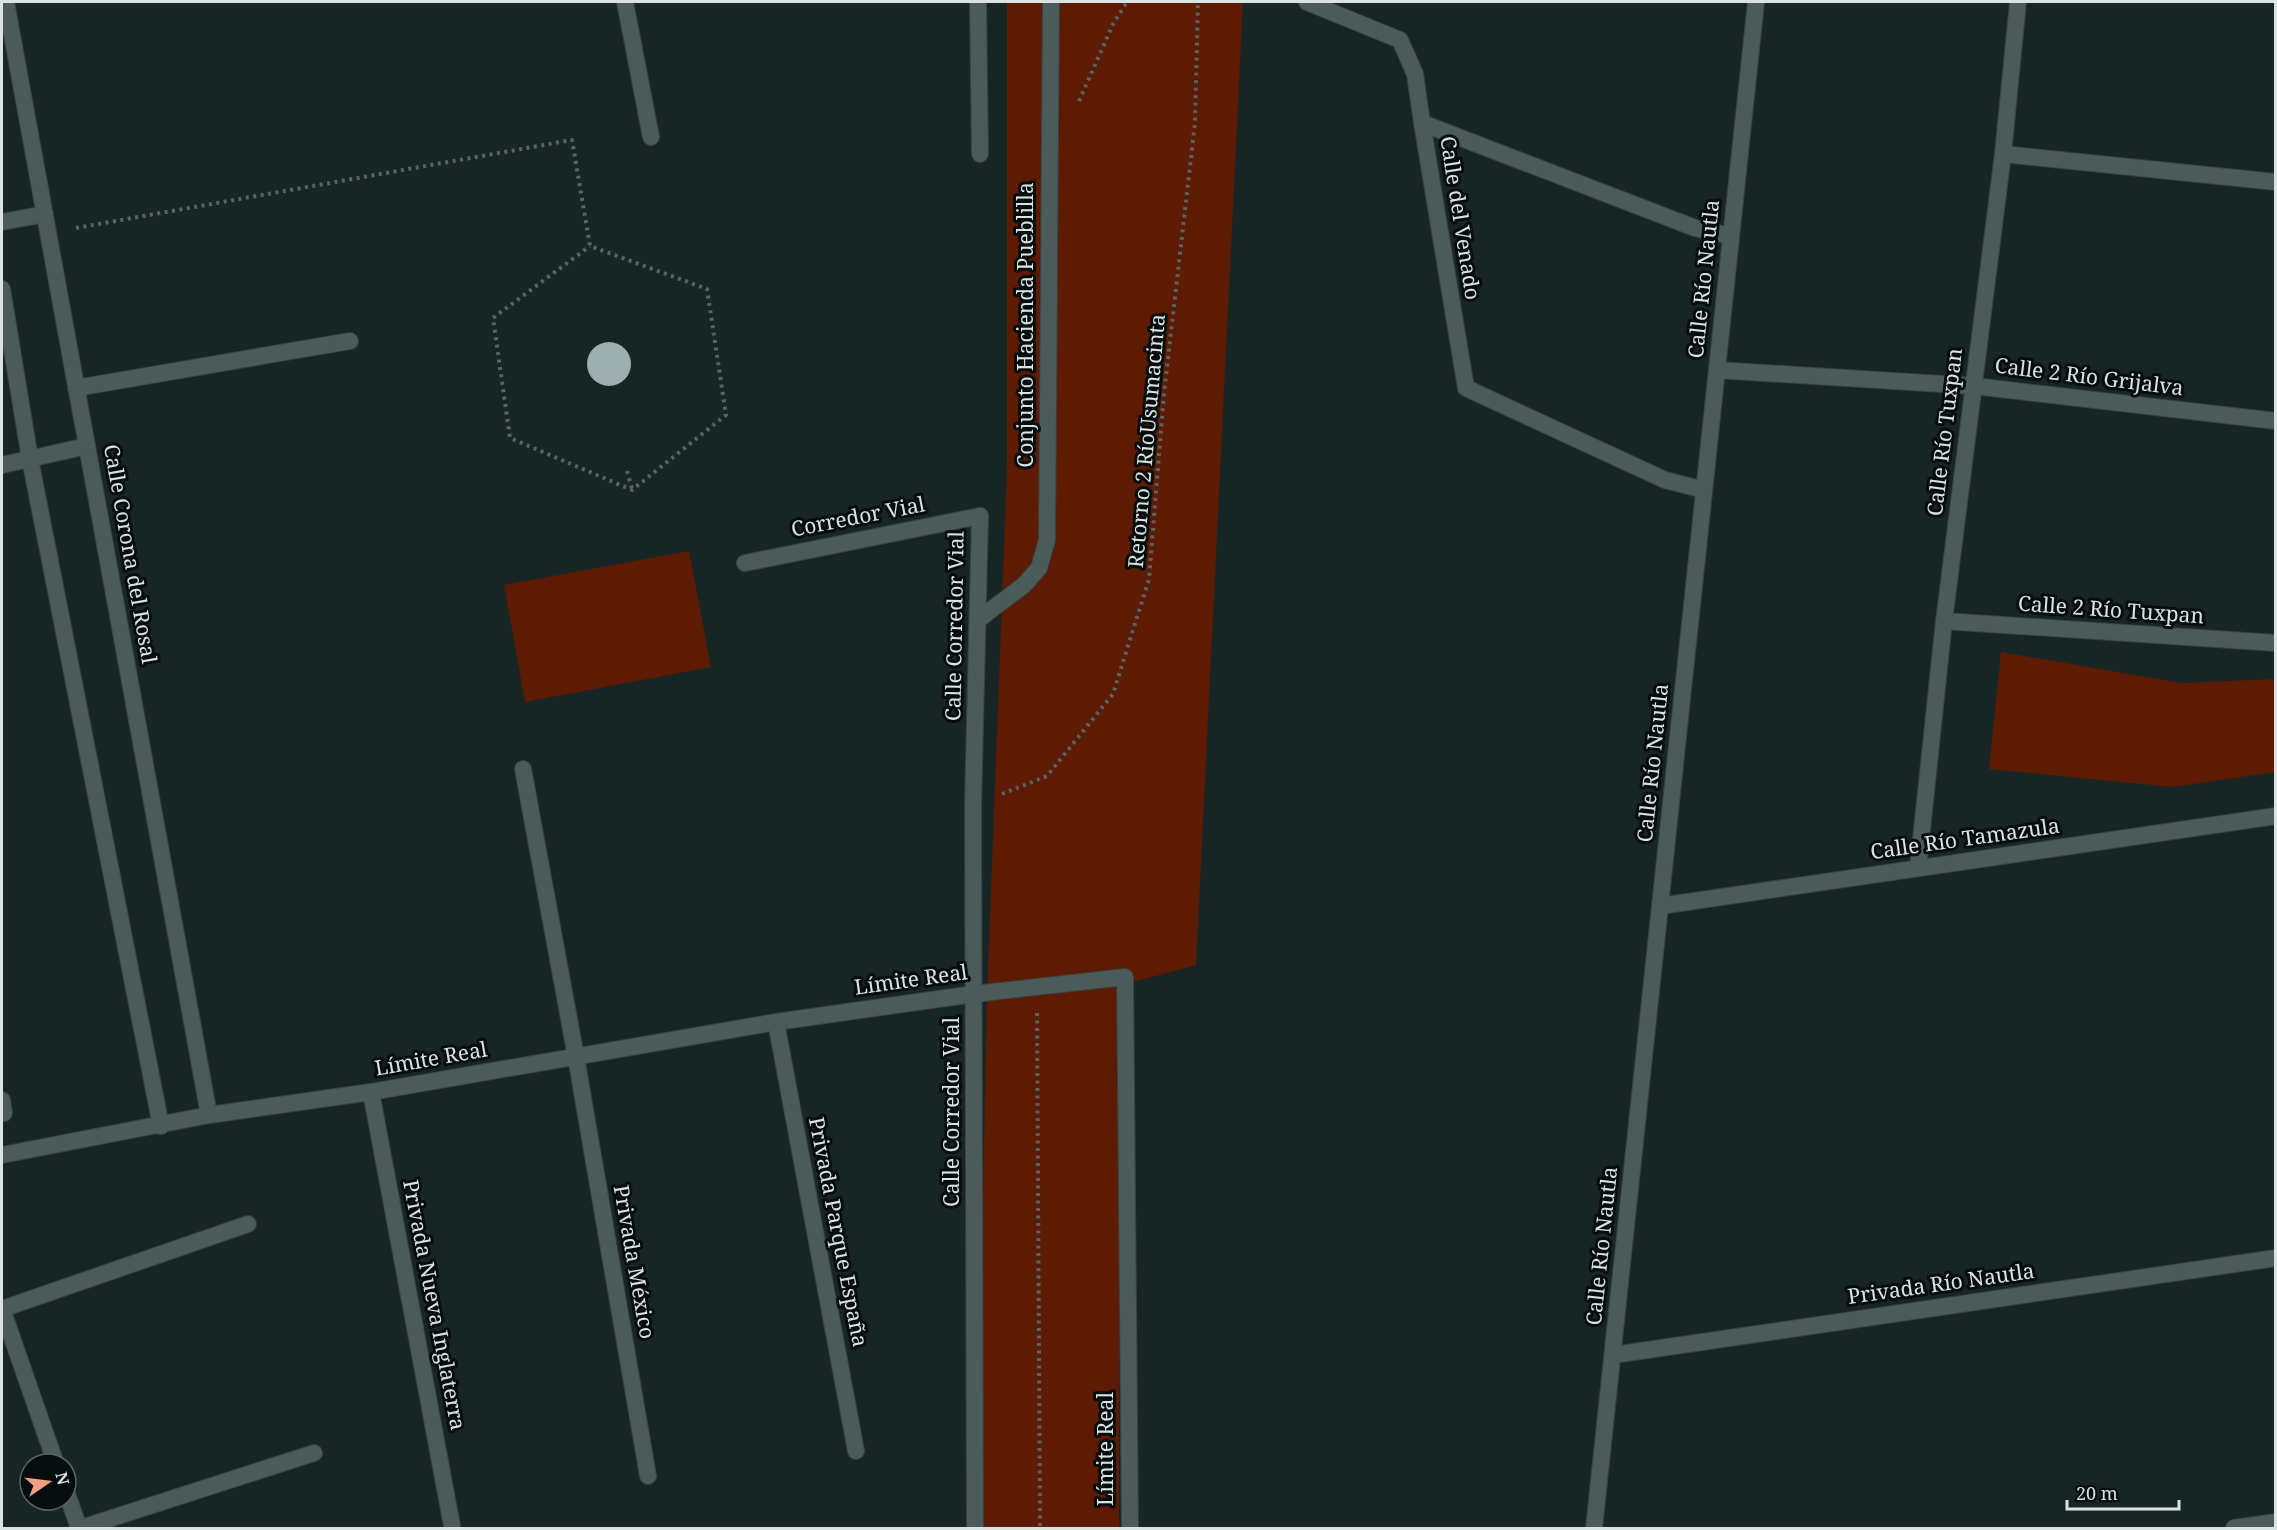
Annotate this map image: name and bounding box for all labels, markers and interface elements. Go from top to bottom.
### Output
street label: Calle del Venado [1434,134,1488,302]
street label: Conjunto Hacienda Pueblilla [1011,182,1039,468]
street label: Calle Río Nautla [1681,198,1725,360]
street label: Retorno 2 RíoUsumacinta [1121,313,1171,569]
street label: Calle Río Tuxpan [1920,346,1968,518]
street label: Calle 2 Río Grijalva [1993,351,2185,401]
street label: Calle Corona del Rosal [98,442,164,666]
street label: Corredor Vial [789,489,928,543]
street label: Calle Corredor Vial [938,530,970,721]
street label: Calle 2 Río Tuxpan [2017,589,2205,629]
street label: Calle Río Nautla [1630,682,1674,844]
street label: Calle Río Tamazula [1869,811,2061,865]
street label: Límite Real [853,957,970,1001]
street label: Calle Corredor Vial [937,1016,965,1207]
street label: Límite Real [372,1034,490,1082]
street label: Privada Parque España [803,1115,875,1349]
street label: Calle Río Nautla [1579,1165,1623,1327]
street label: Privada Nueva Inglaterra [397,1177,473,1432]
street label: Privada México [608,1183,662,1341]
street label: Privada Río Nautla [1846,1256,2036,1310]
street label: Límite Real [1091,1392,1119,1506]
north arrow [18,1452,78,1512]
text: N [50,1470,75,1488]
scale bar [2067,1473,2180,1511]
text: 20 m [2076,1481,2118,1505]

